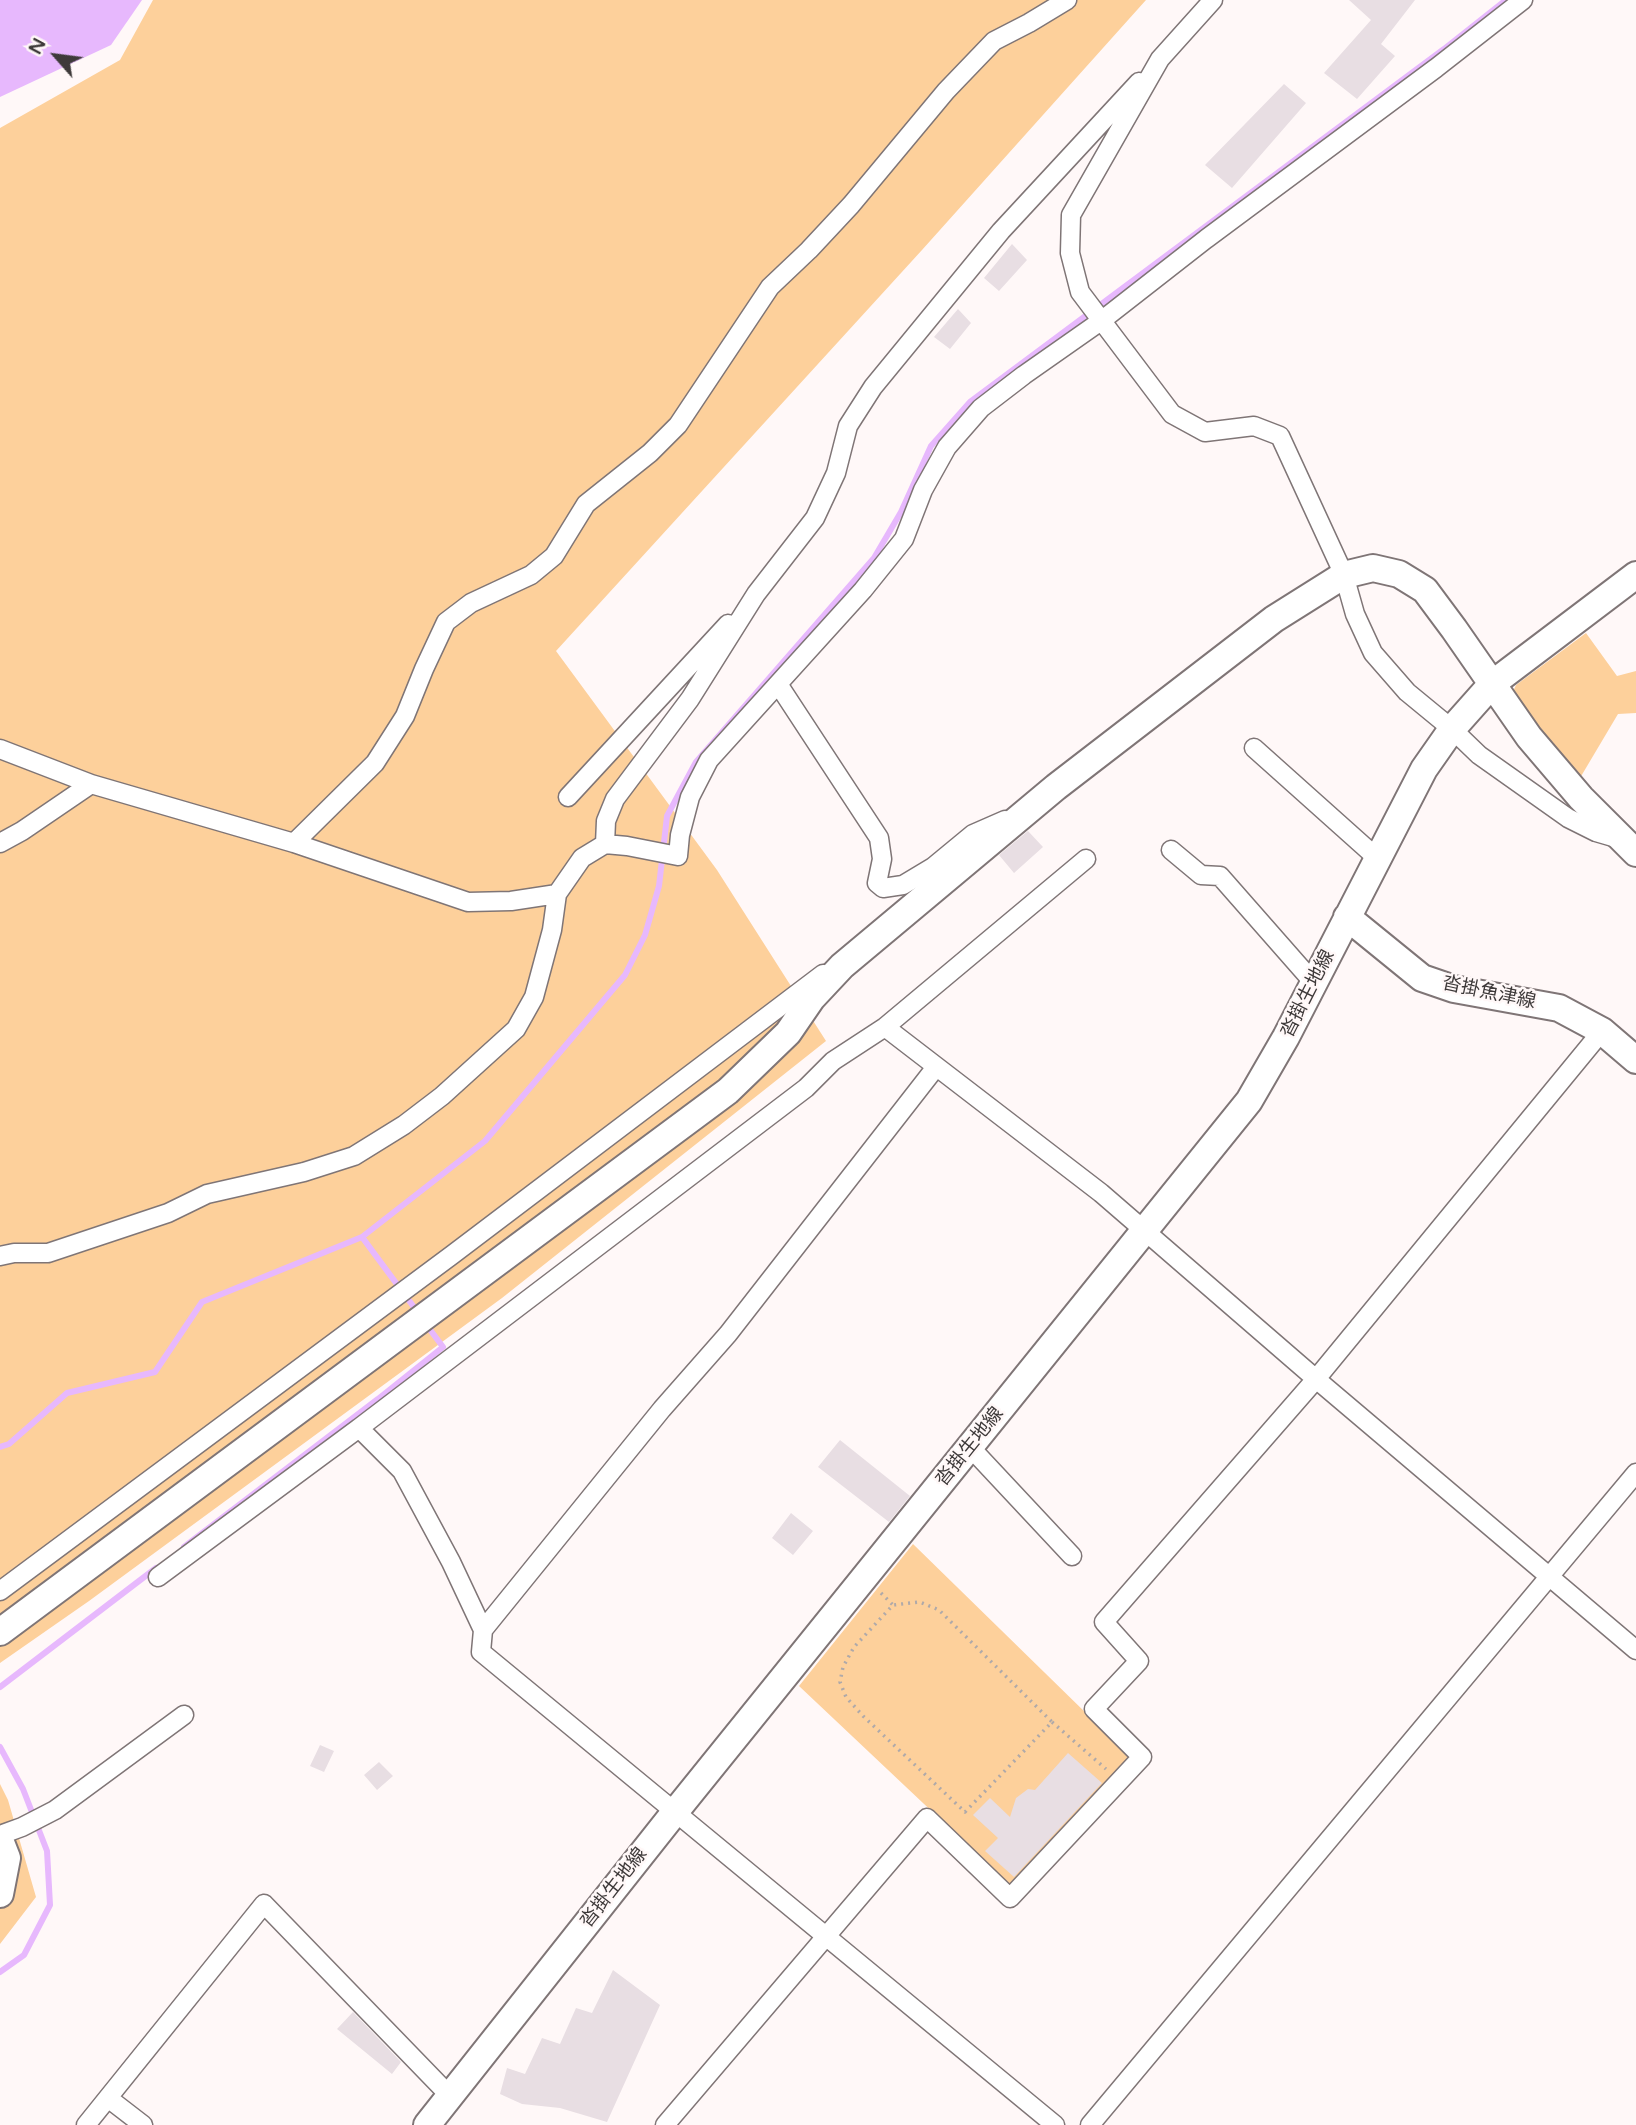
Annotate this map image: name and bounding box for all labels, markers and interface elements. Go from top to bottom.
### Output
north arrow [21,21,91,91]
text: N [24,34,51,58]
street label: 沓掛生地線 [1276,947,1340,1041]
street label: 沓掛魚津線 [1440,972,1538,1014]
street label: 沓掛生地線 [931,1403,1009,1491]
street label: 沓掛生地線 [576,1844,652,1932]

